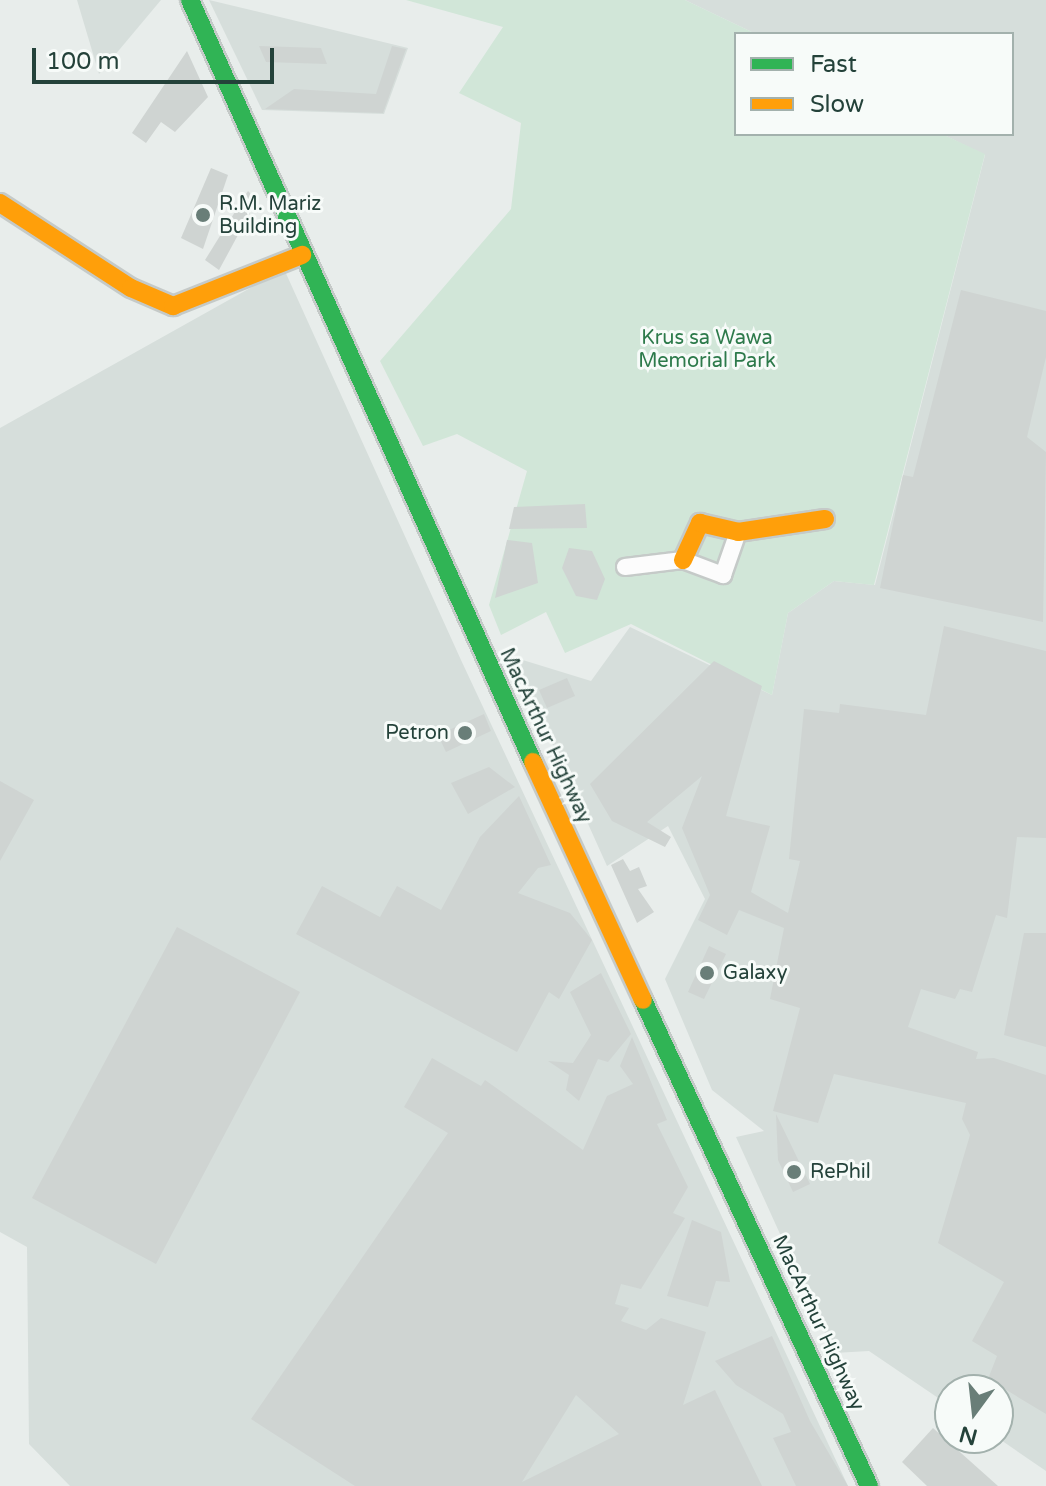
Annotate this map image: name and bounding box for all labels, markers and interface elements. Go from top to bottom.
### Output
scale bar [36,32,278,82]
legend [734,32,1014,136]
text: 100 m [46,47,120,76]
text: Fast [810,50,857,79]
text: Slow [810,90,864,119]
place label: R.M. Mariz Building [219,192,321,239]
marker: R.M. Mariz Building [194,206,212,224]
park label: Krus sa Wawa Memorial Park [638,327,776,374]
street label: MacArthur Highway [494,645,596,827]
place label: Petron [385,721,449,745]
marker: Petron [456,724,474,742]
place label: Galaxy [723,961,787,985]
marker: Galaxy [698,964,716,982]
place label: RePhil [810,1160,871,1184]
marker: RePhil [785,1163,803,1181]
street label: MacArthur Highway [767,1232,869,1414]
north arrow [934,1374,1014,1454]
text: N [956,1420,980,1450]

